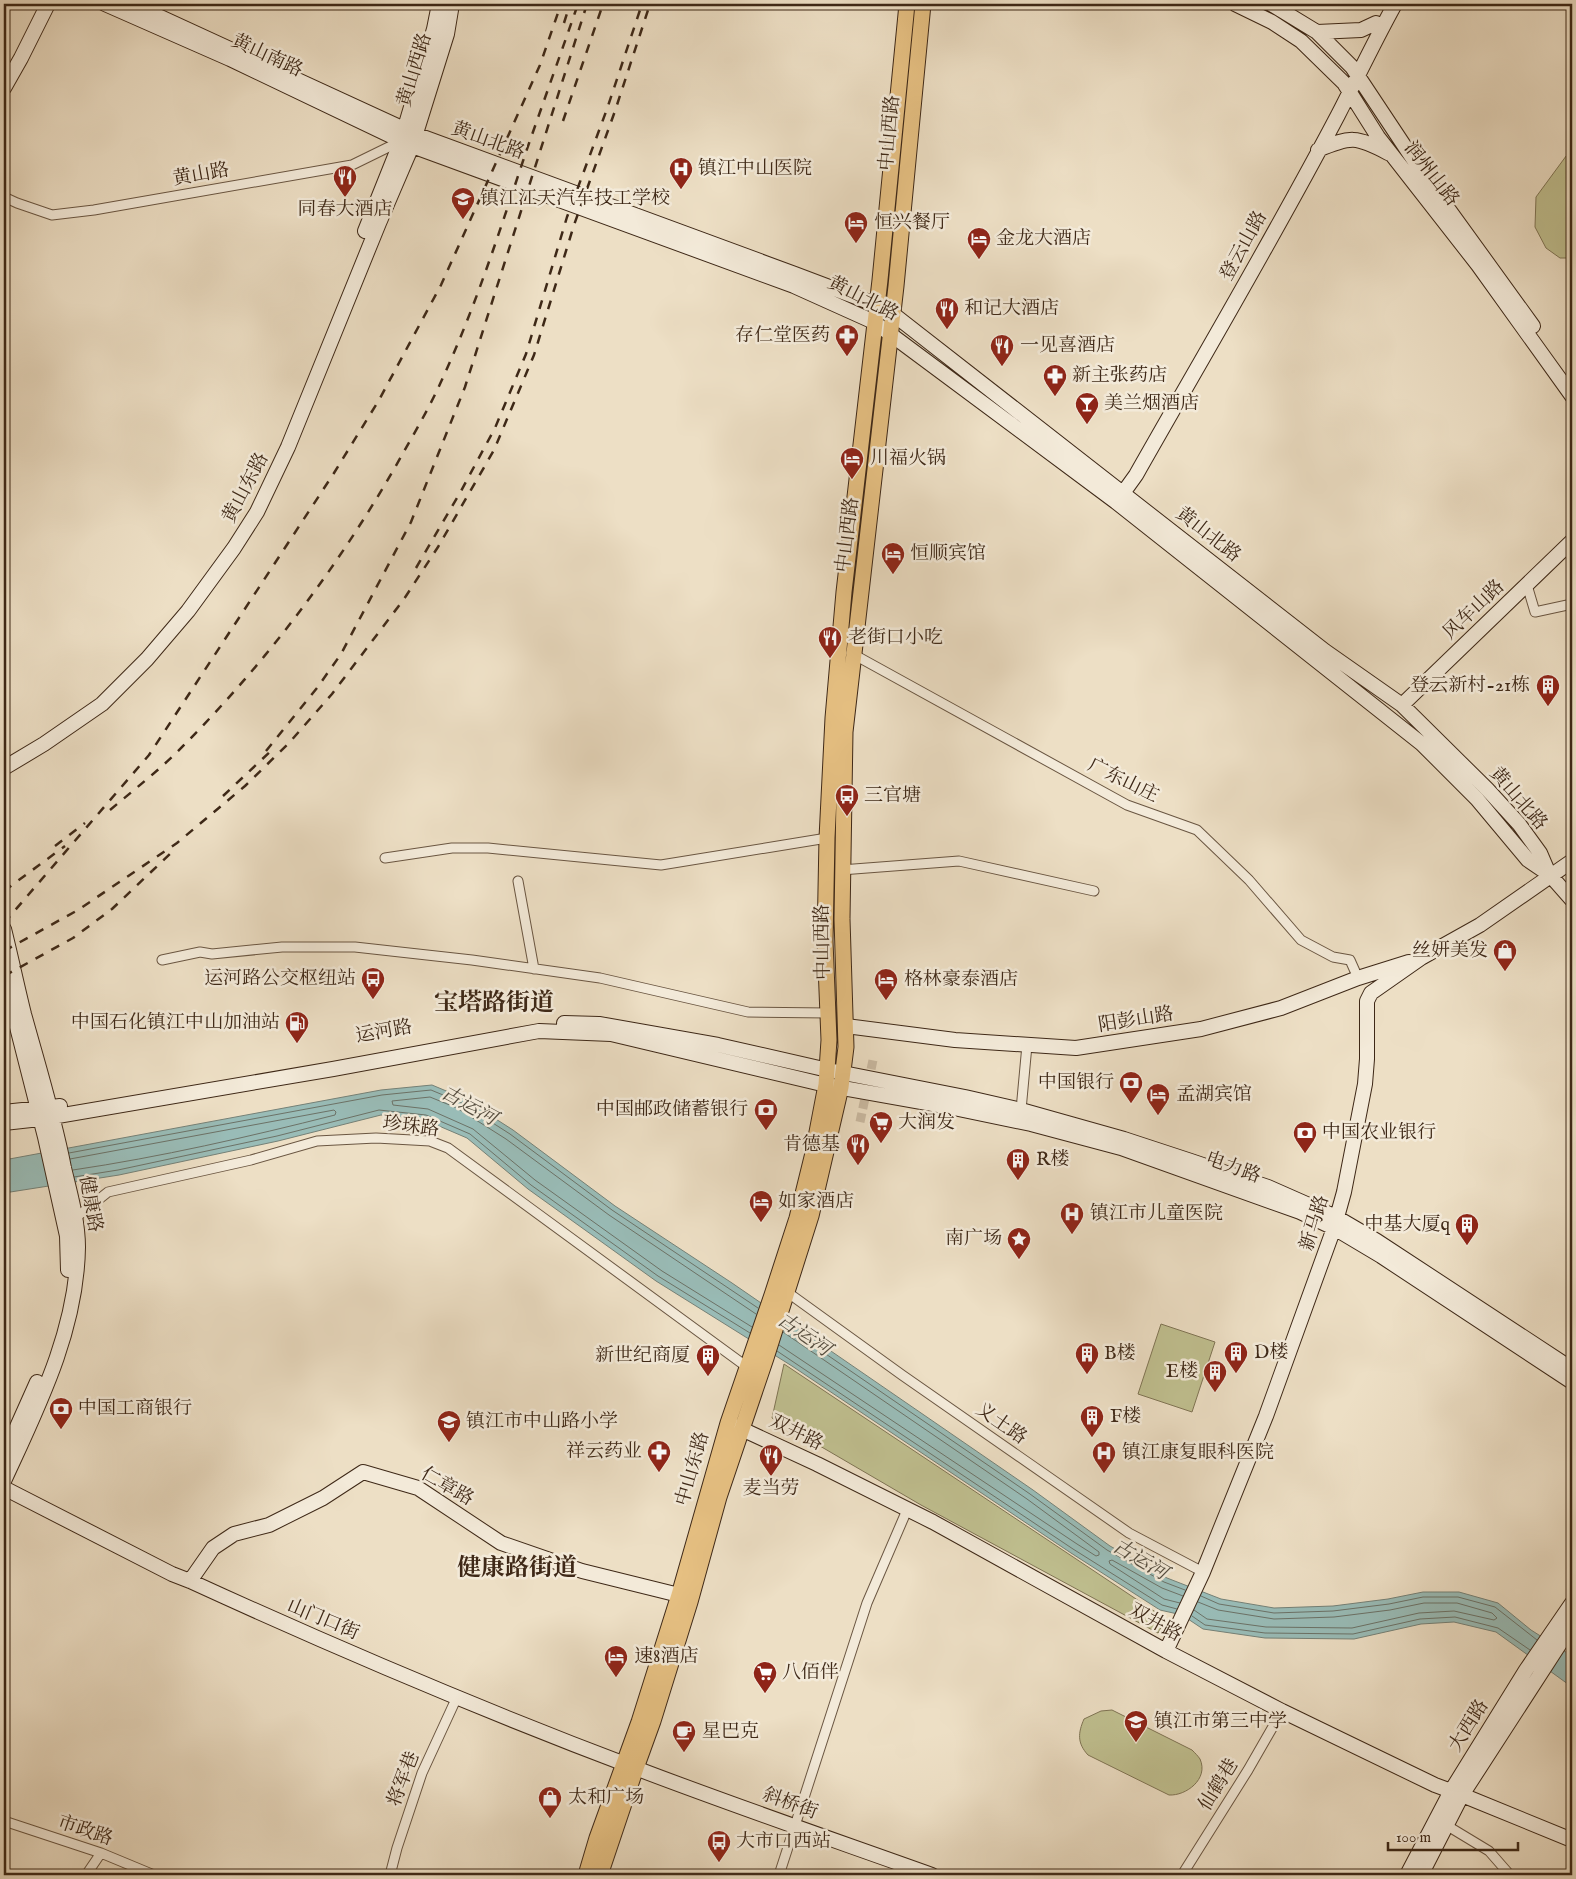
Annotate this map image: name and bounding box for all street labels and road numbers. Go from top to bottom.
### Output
street label: 黄山南路 [227,29,307,83]
street label: 黄山西路 [392,30,438,110]
street label: 中山西路 [875,94,905,172]
street label: 黄山北路 [448,117,528,165]
street label: 润州山路 [1398,137,1464,211]
street label: 黄山路 [171,158,231,192]
street label: 登云山路 [1215,207,1273,285]
street label: 黄山北路 [824,271,902,327]
street label: 黄山东路 [218,449,274,527]
street label: 中山西路 [831,496,865,574]
street label: 黄山北路 [1171,502,1245,568]
street label: 风车山路 [1438,575,1510,645]
street label: 广东山庄 [1084,754,1162,808]
street label: 黄山北路 [1484,762,1552,836]
street label: 中山西路 [810,904,836,980]
street label: 阳彭山路 [1097,1002,1175,1038]
street label: 运河路 [354,1015,414,1049]
street label: 珍珠路 [381,1112,441,1142]
street label: 电力路 [1202,1147,1264,1189]
street label: 健康路 [73,1174,107,1234]
street label: 新马路 [1295,1192,1335,1254]
street label: 义土路 [971,1398,1031,1450]
street label: 双井路 [765,1410,827,1456]
street label: 中山东路 [671,1429,715,1509]
street label: 仁章路 [416,1462,478,1512]
street label: 山门口街 [283,1594,363,1646]
street label: 双井路 [1124,1599,1186,1647]
street label: 大西路 [1444,1695,1494,1757]
street label: 将军巷 [383,1748,425,1810]
street label: 仙鹤巷 [1194,1754,1244,1816]
street label: 斜桥街 [759,1783,821,1825]
street label: 市政路 [54,1810,116,1852]

